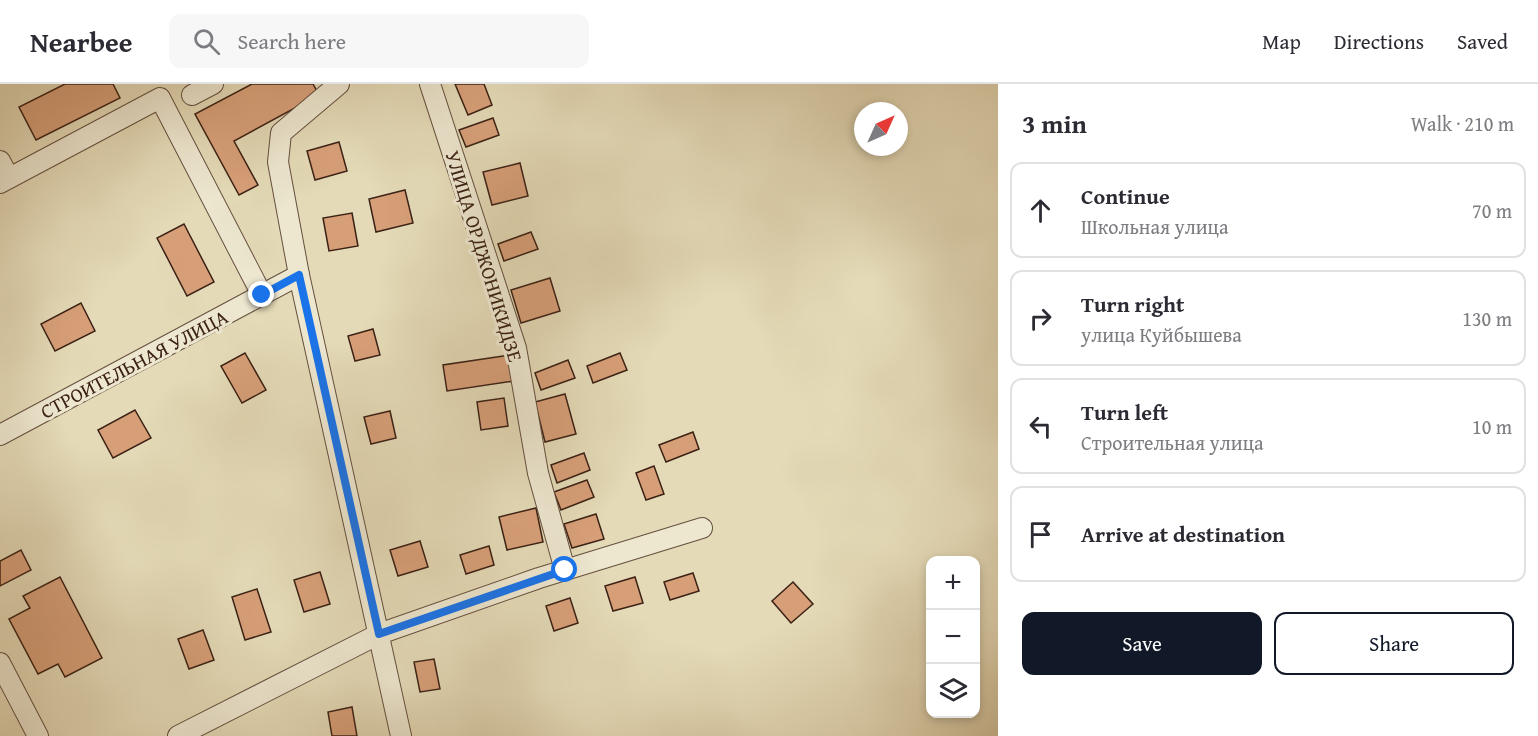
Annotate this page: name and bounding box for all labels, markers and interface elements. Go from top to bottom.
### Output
search box [169,14,589,68]
text: Nearbee [30,21,133,62]
icon: search [190,25,223,58]
text: Search here [238,25,346,57]
text: Map [1262,26,1301,57]
text: Directions [1334,26,1424,57]
text: Saved [1457,26,1508,57]
north arrow [854,102,908,156]
text: 3 min [1022,104,1087,143]
text: Walk · 210 m [1411,109,1514,138]
street label: УЛИЦА ОРДЖОНИКИДЗЕ [439,147,530,365]
text: Continue [1081,180,1170,212]
icon: ahead [1024,194,1057,227]
text: 70 m [1472,196,1512,225]
text: Школьная улица [1081,212,1229,241]
route end [248,281,274,307]
text: Turn right [1081,288,1184,320]
street label: СТРОИТЕЛЬНАЯ УЛИЦА [35,302,233,425]
icon: right [1024,302,1057,335]
text: 130 m [1462,304,1512,333]
text: улица Куйбышева [1081,320,1242,349]
text: Turn left [1081,396,1168,428]
icon: left [1024,410,1057,443]
text: 10 m [1472,412,1512,441]
text: Строительная улица [1081,428,1264,457]
icon: arrive [1024,518,1057,551]
text: Arrive at destination [1081,518,1285,550]
route start [551,556,577,582]
map controls [926,556,980,718]
button: + [926,556,980,610]
button: − [926,610,980,664]
button: Save [1022,612,1262,675]
button: Share [1274,612,1514,675]
button: layers [926,664,980,718]

